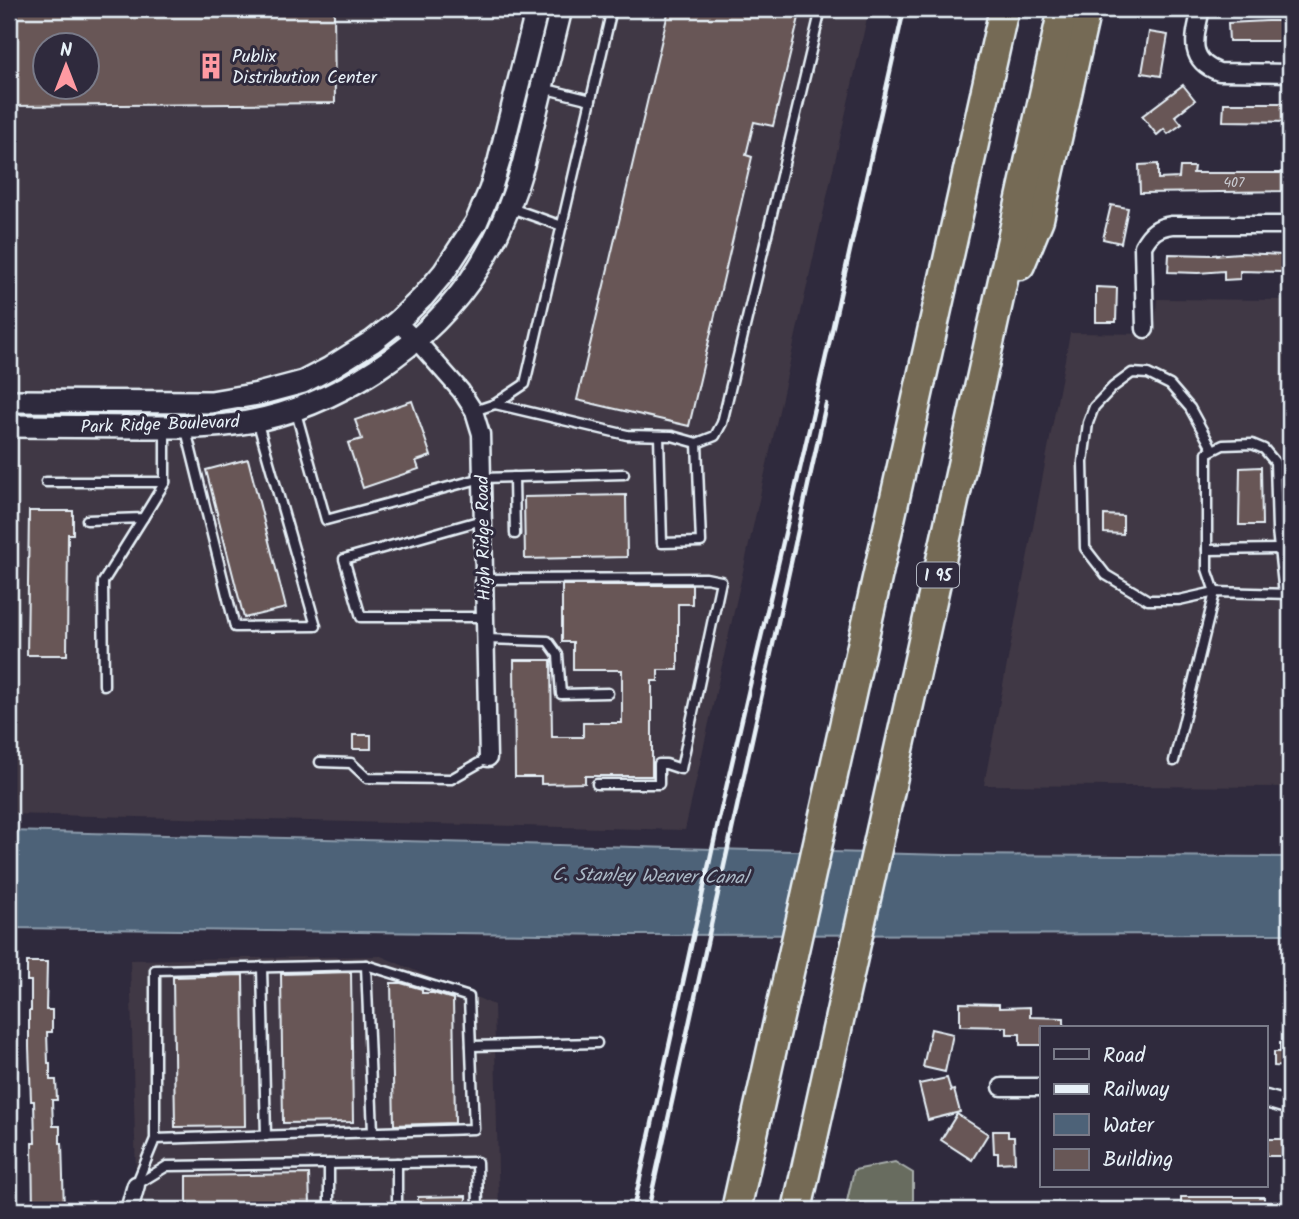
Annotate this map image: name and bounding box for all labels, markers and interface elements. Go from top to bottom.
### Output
north arrow [32,32,102,102]
text: N [60,36,72,66]
place label: Publix Distribution Center [232,43,378,93]
building icon: Publix Distribution Center [196,51,226,81]
house number: 407 [1223,172,1245,194]
street label: Park Ridge Boulevard [80,408,241,443]
street label: High Ridge Road [469,474,500,601]
road number: I 95 [917,562,959,588]
water label: C. Stanley Weaver Canal [551,860,752,894]
legend [1040,1026,1268,1188]
text: Road [1103,1040,1146,1073]
text: Railway [1103,1074,1169,1107]
text: Water [1103,1110,1155,1143]
text: Building [1103,1144,1173,1177]

